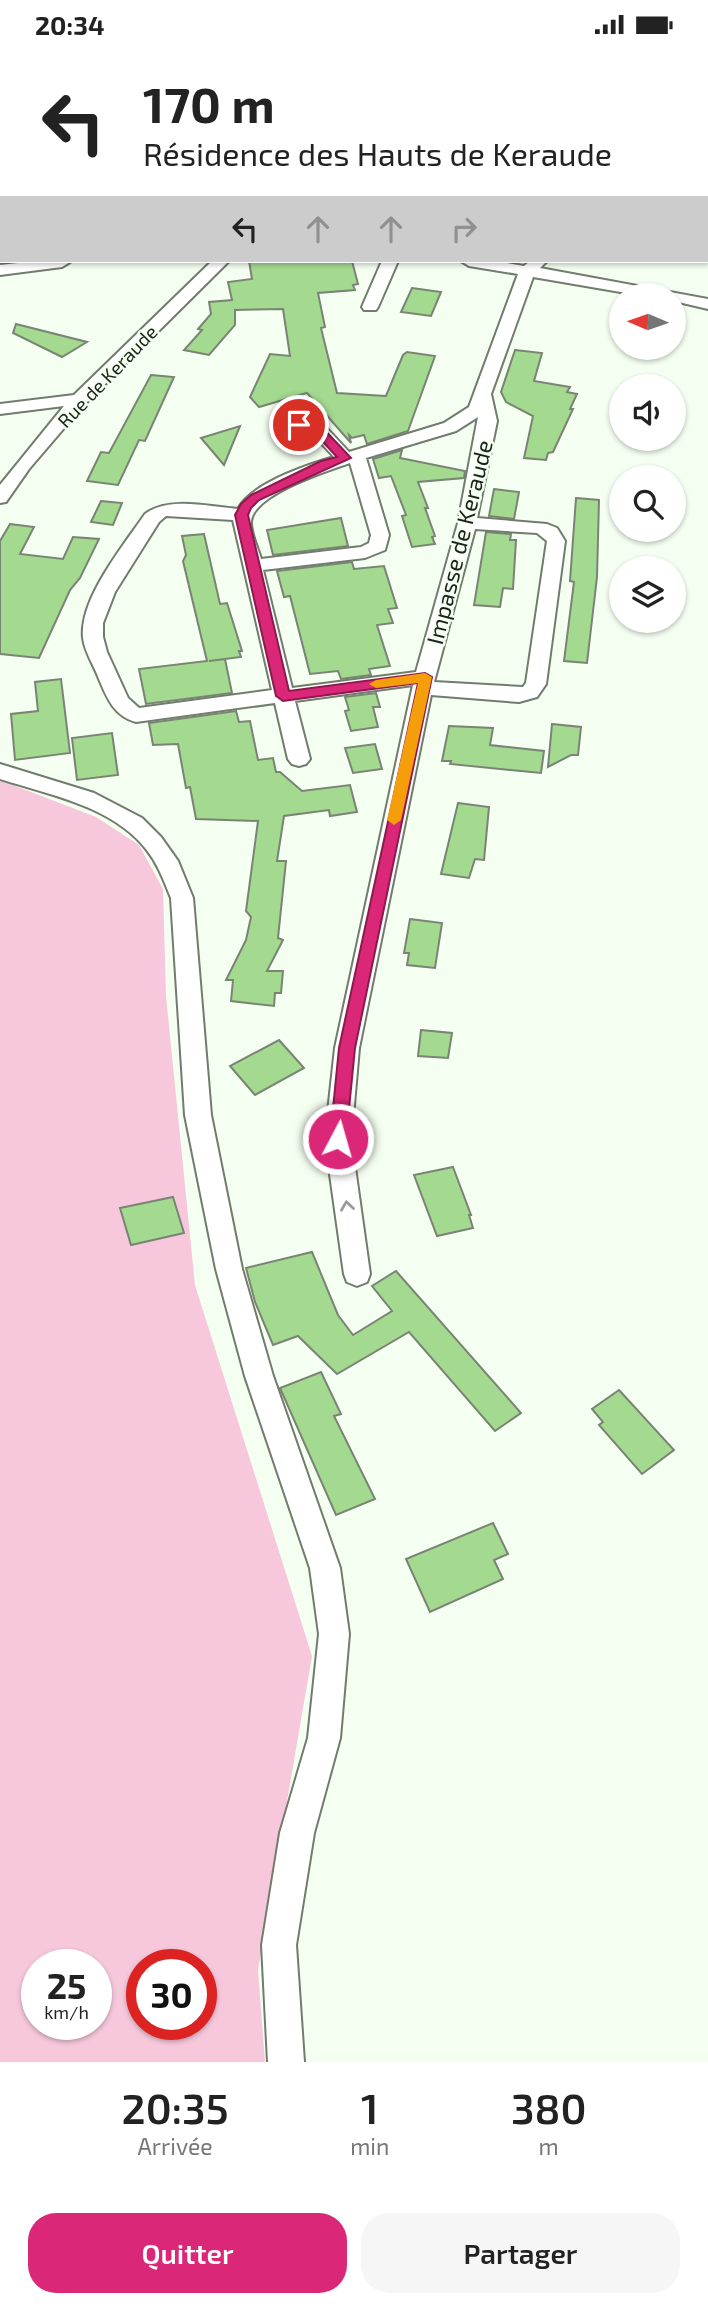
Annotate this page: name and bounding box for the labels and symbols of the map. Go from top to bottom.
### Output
north arrow [609,283,686,361]
street label: Rue de Keraude [52,320,162,432]
pin [269,395,329,455]
street label: Impasse de Keraude [420,437,498,647]
position arrow [301,1102,375,1176]
one-way arrow [340,1200,355,1212]
speed limit sign: 30 [126,1949,217,2040]

